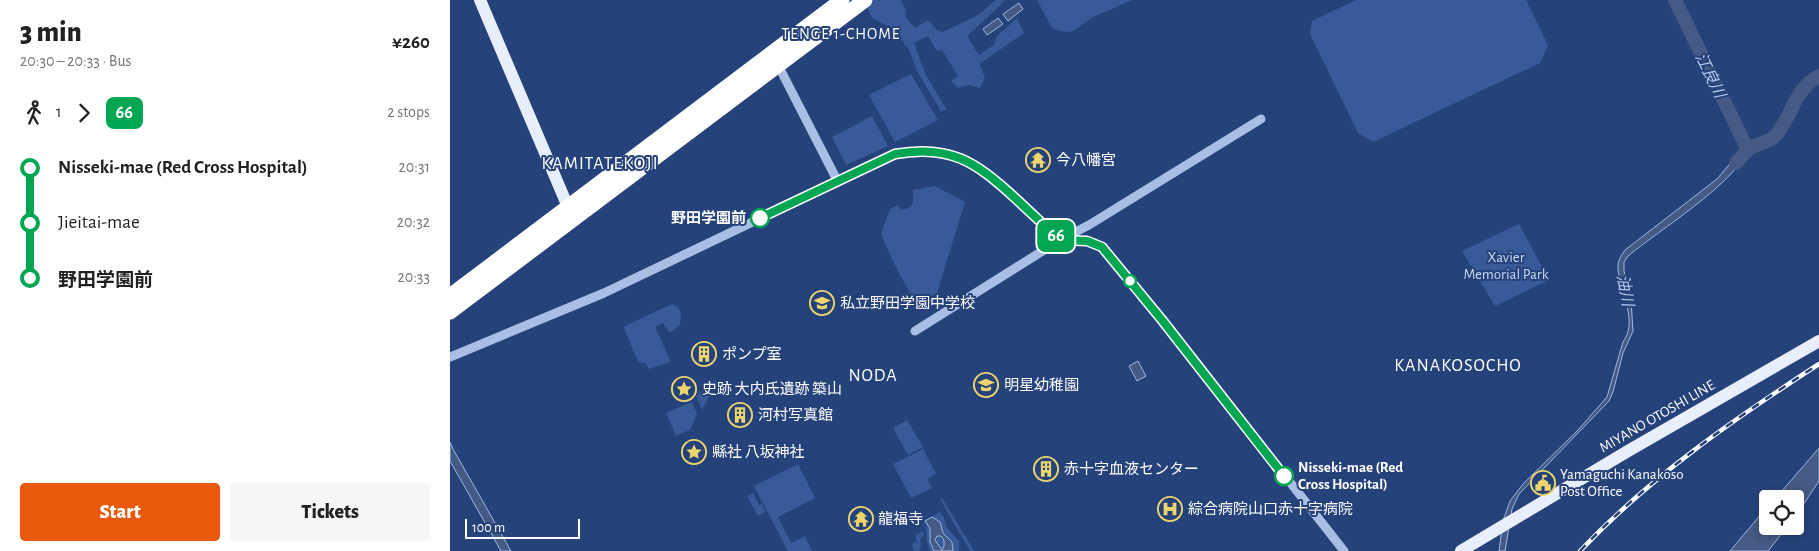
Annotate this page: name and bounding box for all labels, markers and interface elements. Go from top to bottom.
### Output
text: 3 min [20,19,82,47]
district label: TENGE 1-CHOME [781,26,901,42]
text: ¥260 [392,33,430,52]
water label: 江良川 [1692,50,1730,102]
text: 20:30 – 20:33 · Bus [20,53,132,69]
icon: walk [20,99,48,127]
icon: forward [70,99,98,127]
text: 1 [56,104,62,120]
text: 66 [116,104,133,122]
text: 2 stops [387,104,430,120]
temple icon: 今八幡宮 [1025,147,1051,173]
place label: 今八幡宮 [1056,152,1116,168]
district label: KAMITATEKOJI [541,155,659,173]
text: Nisseki-mae (Red Cross Hospital) [58,158,308,177]
text: 20:31 [399,159,430,175]
marker: 野田学園前 [750,208,770,228]
place label: 野田学園前 [671,209,746,226]
text: Jieitai-mae [58,213,140,232]
text: 20:32 [397,214,430,230]
line badge: 66 [1034,220,1078,252]
text: 66 [1047,227,1065,245]
park label: Xavier Memorial Park [1463,250,1549,282]
text: 20:33 [397,269,430,285]
text: 野田学園前 [58,271,153,290]
water label: 油川 [1614,273,1637,309]
unlabelled marker [1123,274,1137,288]
school or university icon: 私立野田学園中学校 [809,290,835,316]
place label: 私立野田学園中学校 [840,295,975,311]
building icon: ポンプ室 [691,341,717,367]
place label: ポンプ室 [722,346,782,362]
district label: KANAKOSOCHO [1394,357,1522,375]
district label: NODA [848,367,898,385]
school or university icon: 明星幼稚園 [973,372,999,398]
place icon: 史跡 大内氏遺跡 築山 [671,376,697,402]
place label: 明星幼稚園 [1004,377,1079,393]
street label: MIYANO OTOSHI LINE [1597,377,1718,456]
place label: 史跡 大内氏遺跡 築山 [702,381,842,397]
building icon: 河村写真館 [727,402,753,428]
place label: 河村写真館 [758,406,833,423]
place icon: 縣社 八坂神社 [681,439,707,465]
place label: 縣社 八坂神社 [712,444,804,460]
building icon: 赤十字血液センター [1033,456,1059,482]
place label: Nisseki-mae (Red Cross Hospital) [1298,460,1403,492]
place label: 赤十字血液センター [1064,461,1199,477]
marker: Nisseki-mae (Red Cross Hospital) [1274,466,1294,486]
place label: Yamaguchi Kanakoso Post Office [1560,467,1684,499]
public building icon: Yamaguchi Kanakoso Post Office [1530,470,1556,496]
button: Start [20,483,220,541]
button: Tickets [230,483,430,541]
map controls [1759,490,1804,535]
button: locate [1759,490,1804,535]
hospital icon: 綜合病院山口赤十字病院 [1157,496,1183,522]
place label: 綜合病院山口赤十字病院 [1188,501,1353,517]
temple icon: 龍福寺 [848,506,874,532]
place label: 龍福寺 [878,511,923,527]
scale bar [465,516,580,539]
text: 100 m [472,521,505,535]

